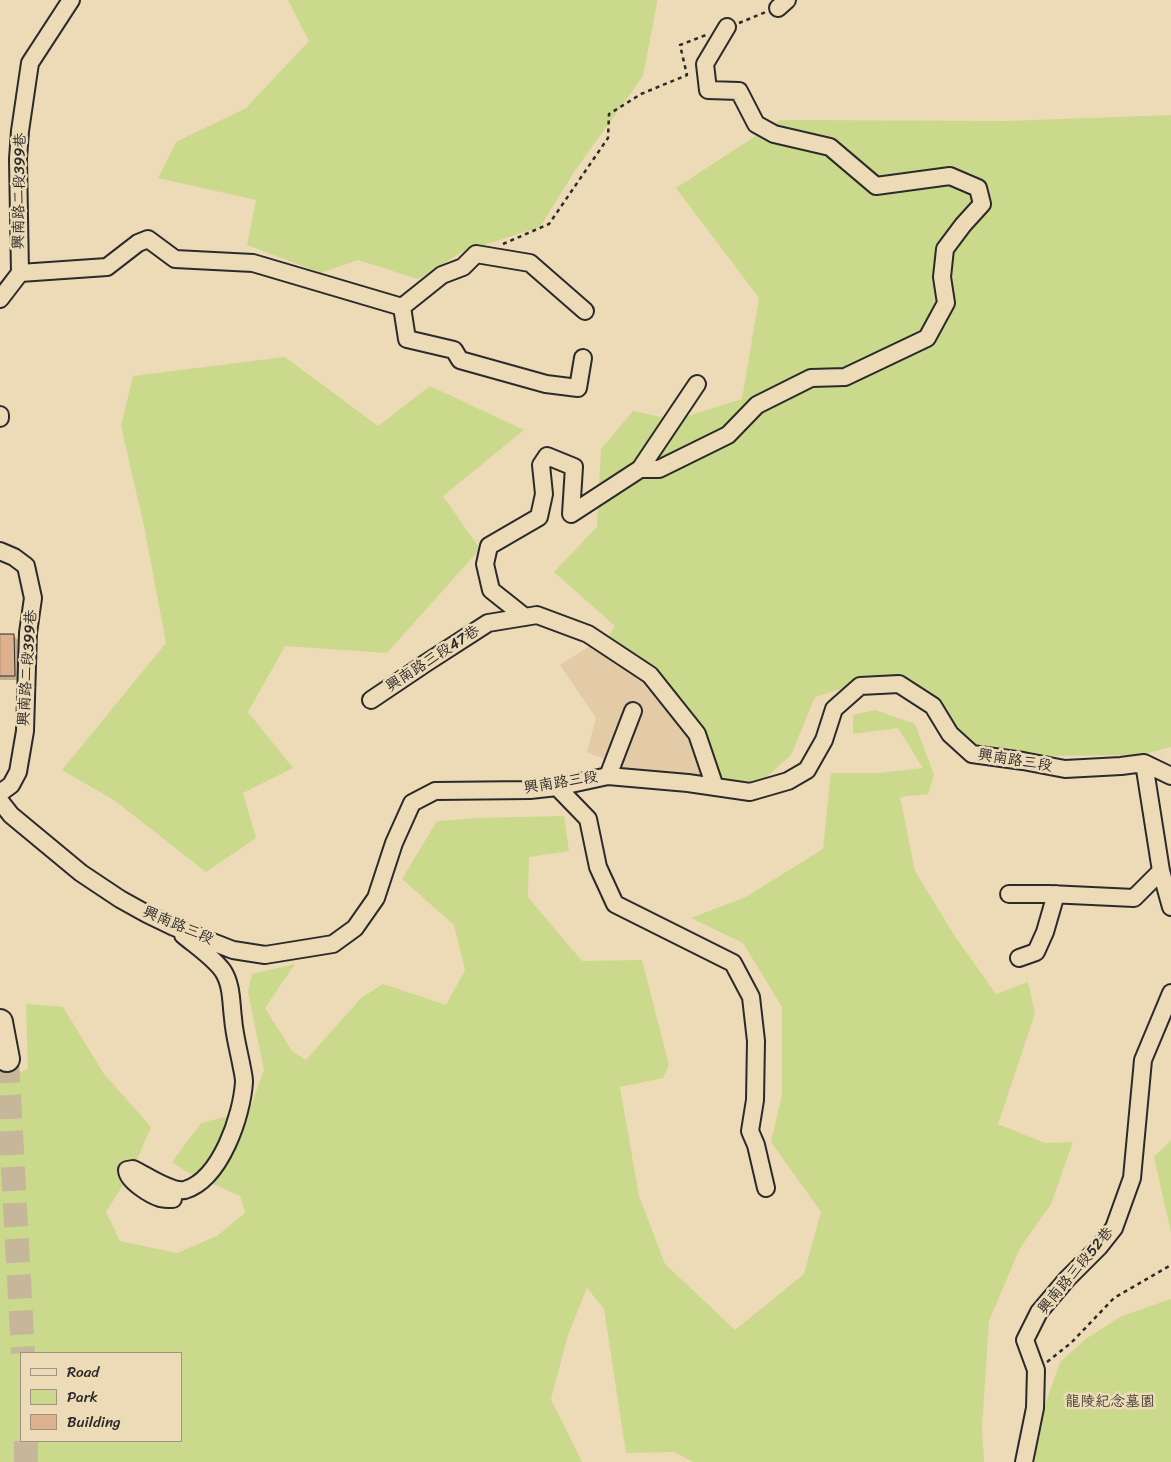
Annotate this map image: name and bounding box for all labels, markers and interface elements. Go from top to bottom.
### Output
street label: 興南路二段399巷 [10,133,30,249]
street label: 興南路二段399巷 [15,609,41,727]
street label: 興南路三段47巷 [383,622,483,696]
street label: 興南路三段 [977,746,1053,776]
street label: 興南路三段 [523,768,599,798]
street label: 興南路三段 [140,903,216,949]
street label: 興南路三段52巷 [1034,1224,1118,1318]
legend [20,1352,182,1442]
text: Road [67,1359,99,1385]
text: Park [67,1384,98,1410]
park label: 龍陵紀念墓園 [1065,1393,1155,1411]
text: Building [67,1409,121,1435]

